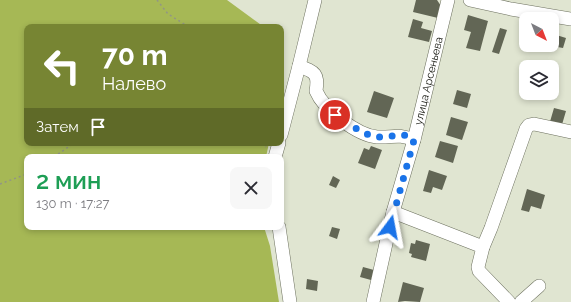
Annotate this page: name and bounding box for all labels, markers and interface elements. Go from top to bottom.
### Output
north arrow [519,12,559,52]
map controls [519,12,559,100]
street label: улица Арсеньева [411,35,445,126]
text: 70 m [102,39,168,72]
icon: left [36,40,88,92]
button: layers [519,60,559,100]
text: Налево [102,73,166,94]
pin [318,98,352,132]
icon: arrive [324,104,346,126]
icon: arrive [87,116,109,138]
text: Затем [36,118,79,136]
text: 2 мин [36,166,101,195]
button: close [230,167,272,209]
text: 130 m · 17:27 [36,196,109,211]
position arrow [369,206,411,248]

